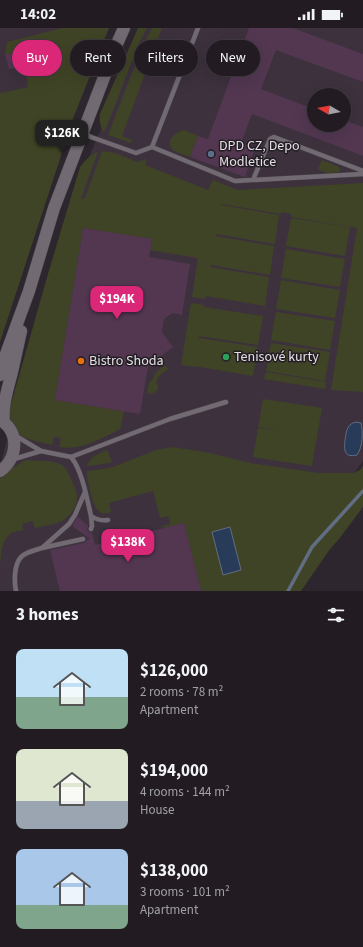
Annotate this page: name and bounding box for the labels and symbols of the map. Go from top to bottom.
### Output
north arrow [307,88,351,132]
pin: $126K [34,120,90,154]
place label: DPD CZ, Depo Modletice [219,136,300,172]
marker: DPD CZ, Depo Modletice [206,149,216,159]
pin: $194K [89,286,145,320]
place label: Tenisové kurty [234,347,319,367]
place label: Bistro Shoda [89,351,164,371]
marker: Tenisové kurty [221,352,231,362]
marker: Bistro Shoda [76,356,86,366]
pin: $138K [100,529,156,563]

